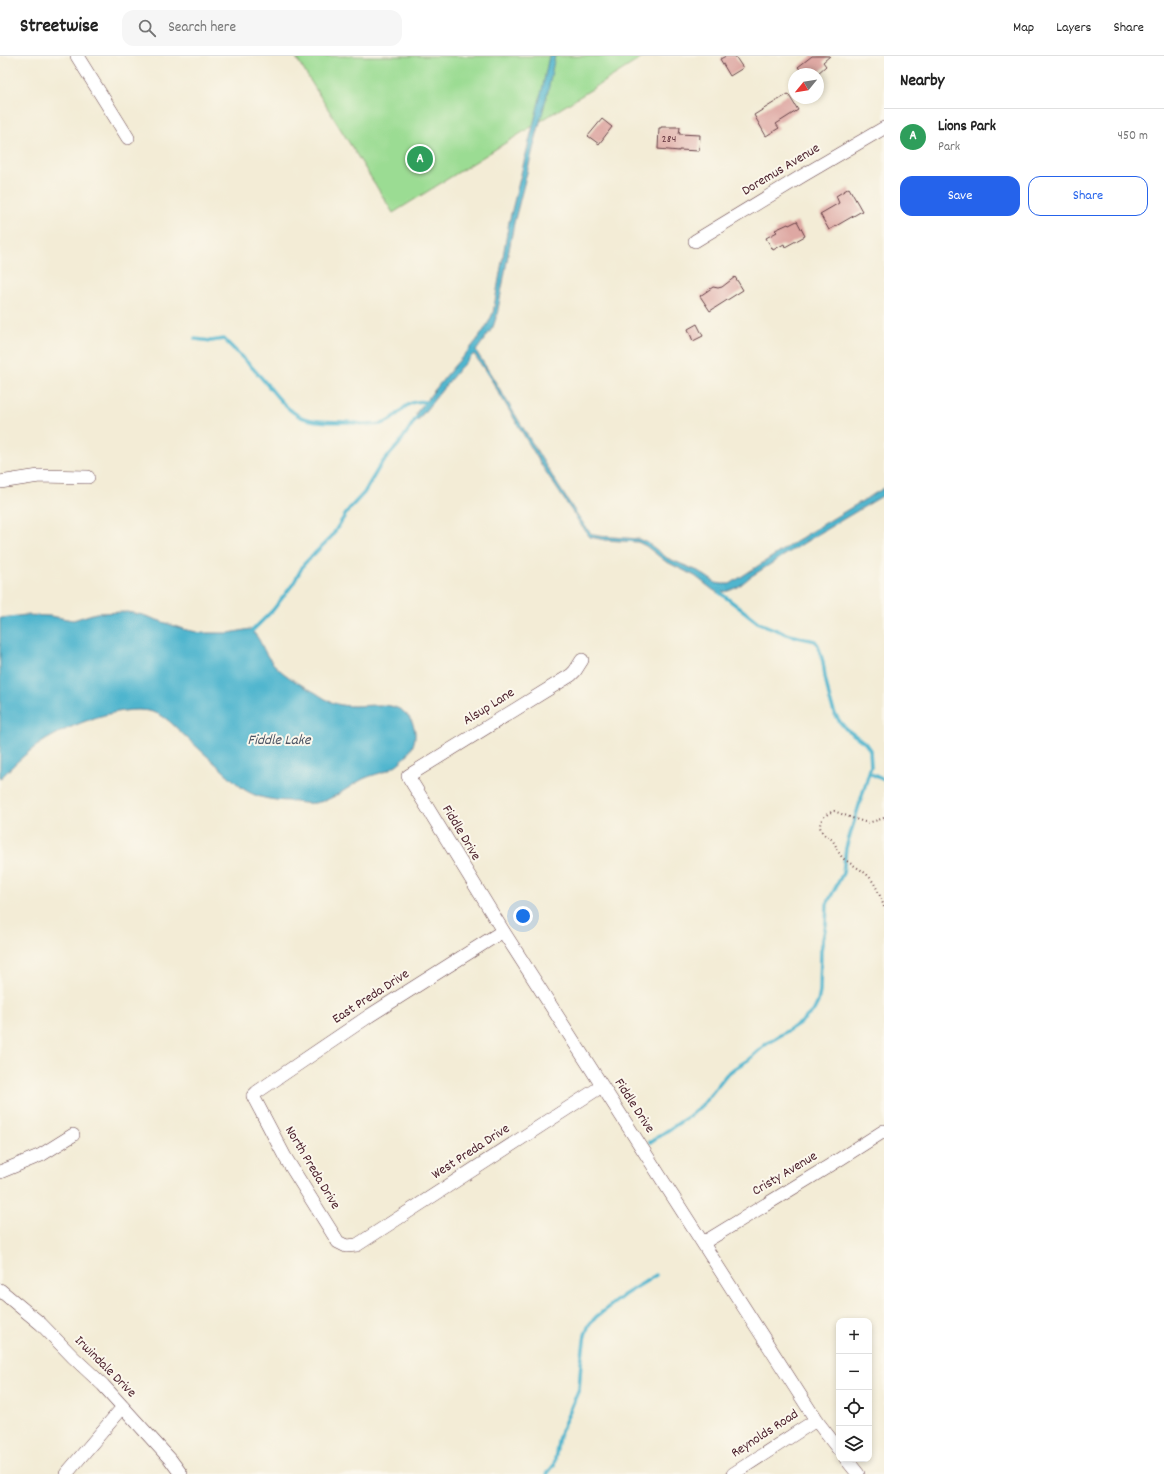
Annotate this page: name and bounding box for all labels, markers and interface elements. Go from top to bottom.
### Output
search box [122,10,402,46]
text: Streetwise [20,14,98,41]
icon: search [136,17,158,39]
text: Search here [168,17,236,39]
text: Map [1013,18,1034,38]
text: Layers [1056,18,1091,38]
text: Share [1113,18,1144,38]
north arrow [788,68,824,104]
text: Nearby [900,70,944,94]
text: Lions Park [938,116,996,138]
text: A [909,127,917,146]
text: 450 m [1118,127,1148,146]
house number: 284 [661,131,677,148]
text: Park [938,138,960,157]
street label: Doremus Avenue [738,139,824,201]
pin: A [407,144,433,174]
button: Save [900,176,1020,216]
button: Share [1028,176,1148,216]
street label: Alsup Lane [459,683,519,731]
water label: Fiddle Lake [247,730,312,752]
street label: Fiddle Drive [437,801,485,865]
your location [513,906,533,926]
street label: East Preda Drive [329,965,413,1029]
street label: Fiddle Drive [609,1075,659,1137]
street label: West Preda Drive [428,1119,514,1185]
street label: North Preda Drive [279,1122,345,1214]
street label: Cristy Avenue [749,1147,821,1201]
map controls [836,1318,872,1462]
button: + [836,1318,872,1354]
street label: Irwindale Drive [70,1332,140,1402]
button: − [836,1354,872,1390]
button: locate [836,1390,872,1426]
street label: Reynolds Road [727,1405,803,1463]
button: layers [836,1426,872,1462]

